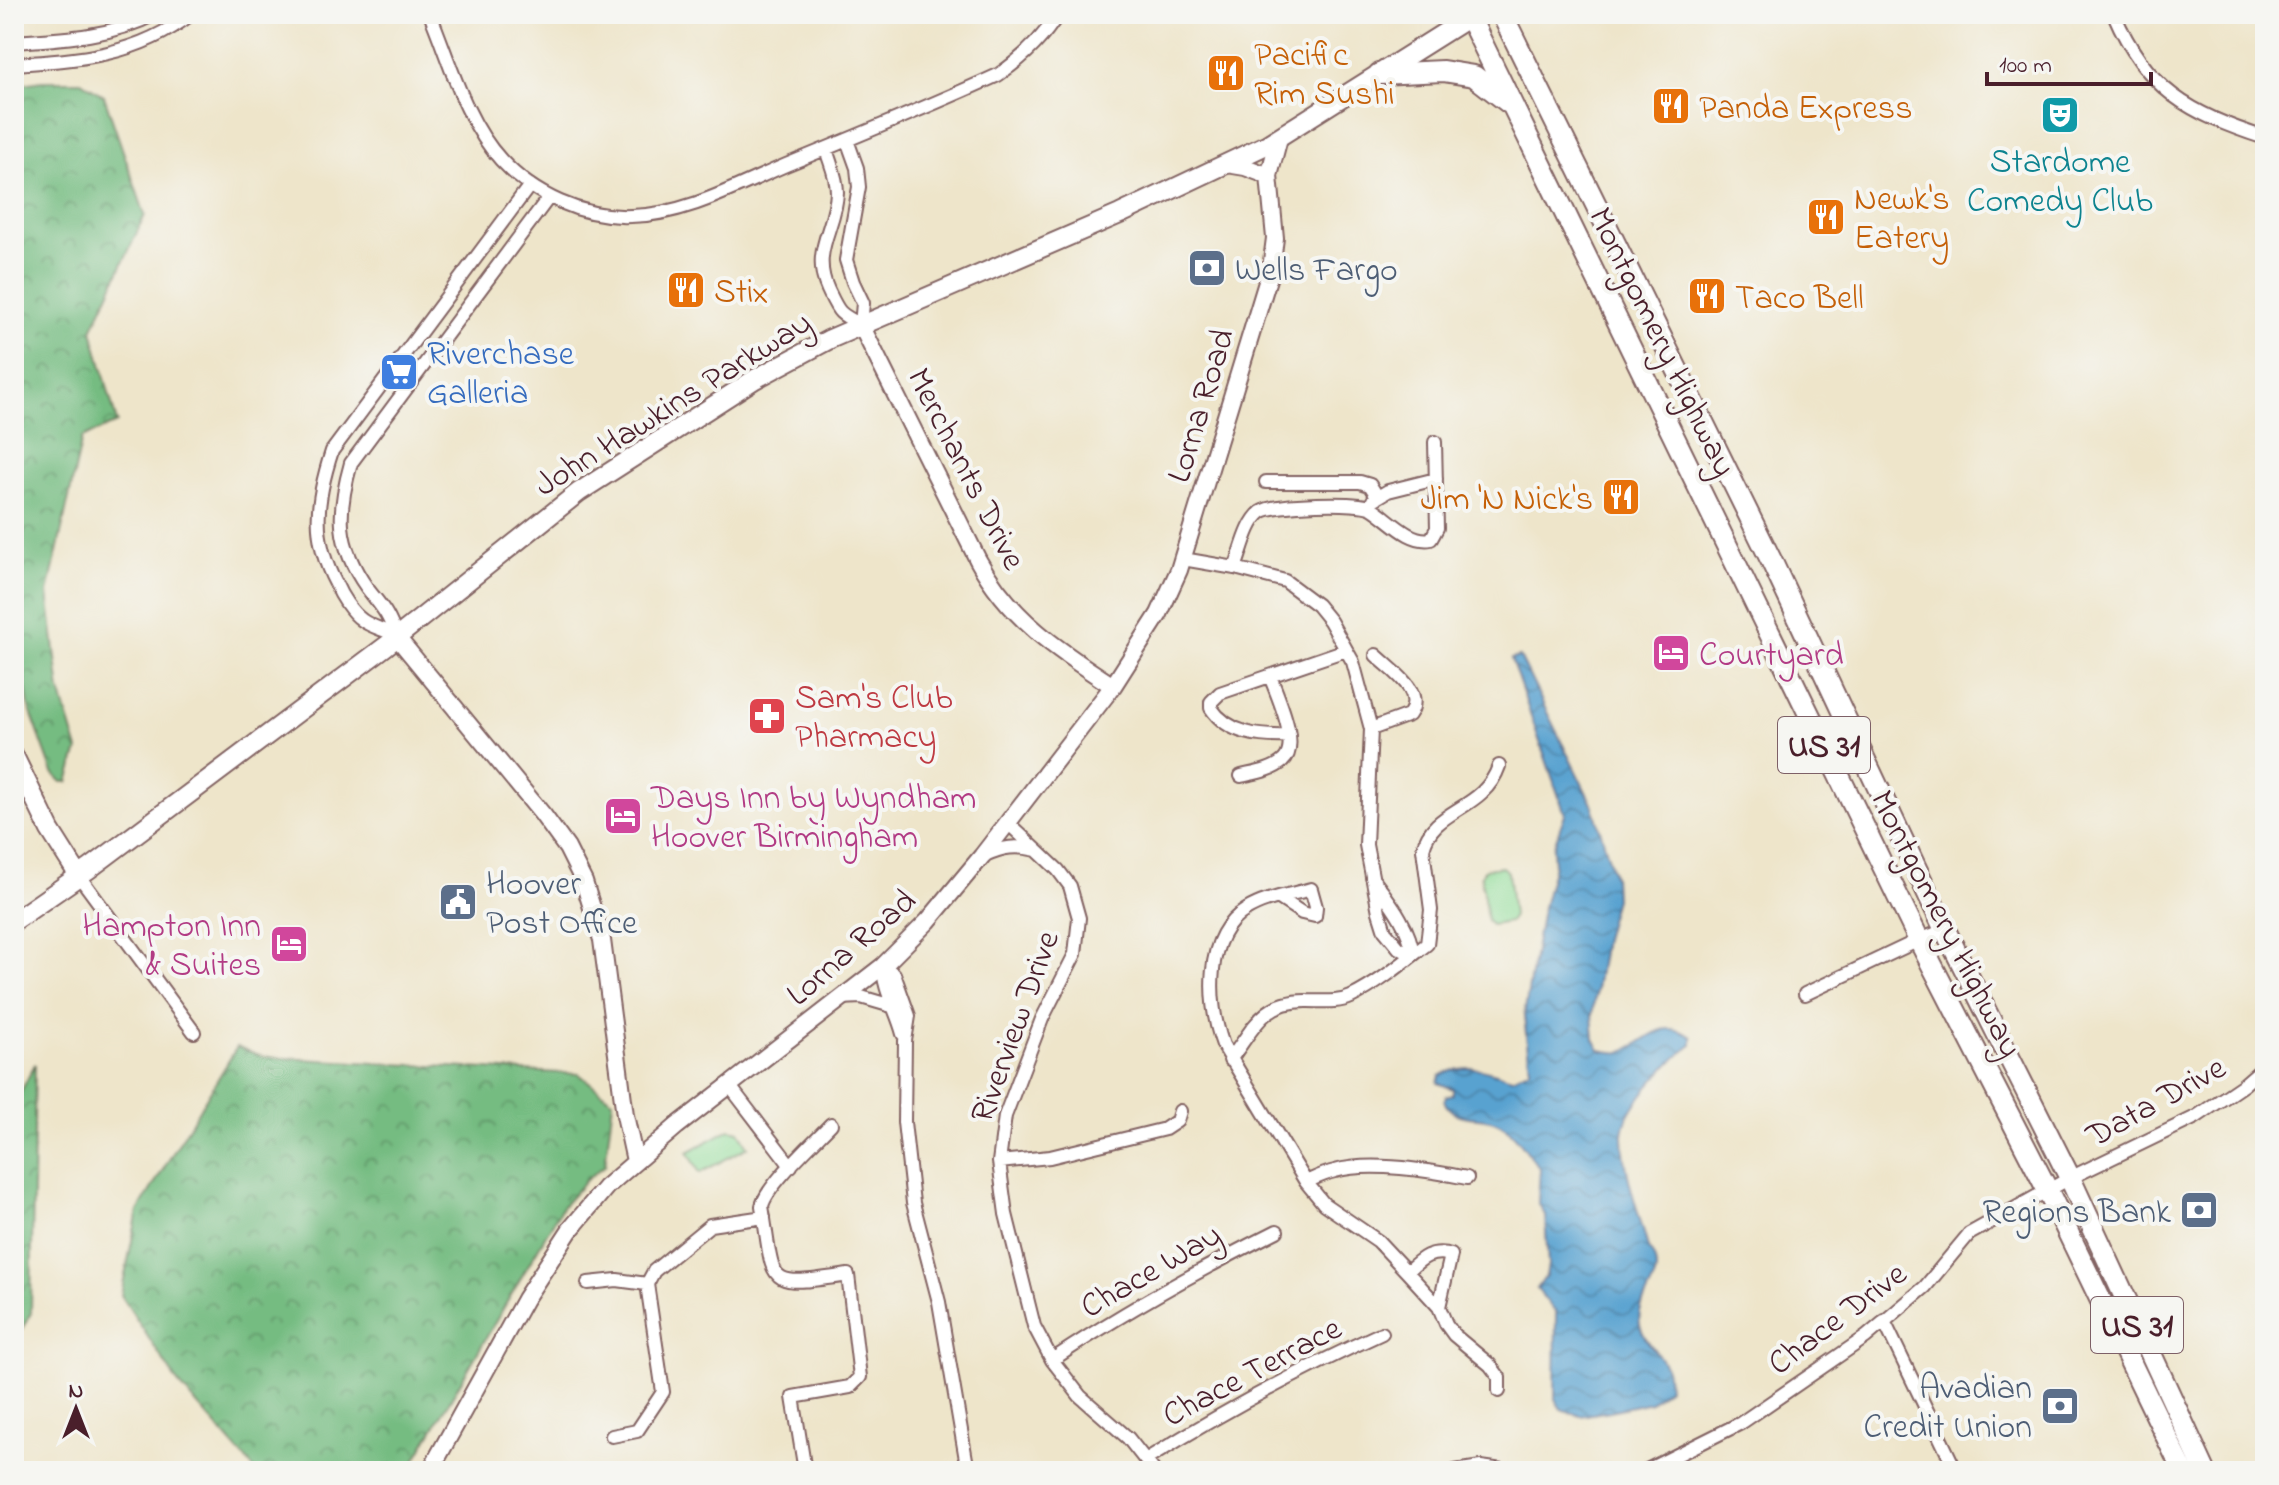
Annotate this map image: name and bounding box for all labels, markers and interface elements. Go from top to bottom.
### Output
place label: Pacific Rim Sushi [1254,32,1395,121]
scale bar [1987,36,2151,86]
text: 100 m [1999,49,2052,84]
restaurant icon: Pacific Rim Sushi [1205,52,1247,94]
restaurant icon: Panda Express [1650,85,1692,127]
place label: Panda Express [1699,85,1912,135]
theatre icon: Stardome Comedy Club [2039,94,2081,136]
place label: Stardome Comedy Club [1967,139,2153,228]
place label: Newk's Eatery [1854,176,1950,265]
restaurant icon: Newk's Eatery [1805,196,1847,238]
street label: Montgomery Highway [1573,199,1747,486]
bank icon: Wells Fargo [1186,247,1228,289]
place label: Wells Fargo [1235,247,1398,297]
restaurant icon: Stix [665,269,707,311]
place label: Stix [714,269,769,319]
restaurant icon: Taco Bell [1686,275,1728,317]
place label: Taco Bell [1735,275,1864,325]
street label: John Hawkins Parkway [526,300,823,511]
street label: Lorna Road [1156,323,1250,489]
place label: Riverchase Galleria [427,331,575,420]
supermarket icon: Riverchase Galleria [378,351,420,393]
street label: Merchants Drive [892,360,1037,580]
place label: Jim 'N Nick's [1421,476,1593,526]
restaurant icon: Jim 'N Nick's [1600,476,1642,518]
hotel icon: Courtyard [1650,632,1692,674]
place label: Courtyard [1699,632,1844,682]
place label: Sam's Club Pharmacy [795,675,953,764]
pharmacy icon: Sam's Club Pharmacy [746,695,788,737]
road number: US 31 [1778,717,1870,773]
place label: Days Inn by Wyndham Hoover Birmingham [650,775,976,864]
street label: Montgomery Highway [1855,782,2034,1067]
hotel icon: Days Inn by Wyndham Hoover Birmingham [602,795,644,837]
place label: Hoover Post Office [486,861,638,950]
street label: Lorna Road [776,878,929,1020]
public building icon: Hoover Post Office [437,881,479,923]
place label: Hampton Inn & Suites [82,903,261,992]
hotel icon: Hampton Inn & Suites [268,923,310,965]
street label: Riverview Drive [959,924,1075,1130]
street label: Data Drive [2077,1044,2236,1163]
place label: Regions Bank [1982,1189,2171,1239]
bank icon: Regions Bank [2178,1189,2220,1231]
street label: Chace Way [1072,1212,1232,1333]
street label: Chace Drive [1758,1251,1919,1389]
road number: US 31 [2091,1297,2183,1353]
street label: Chace Terrace [1154,1305,1352,1442]
place label: Avadian Credit Union [1864,1365,2032,1454]
north arrow [36,1369,116,1449]
text: N [69,1376,83,1408]
bank icon: Avadian Credit Union [2039,1385,2081,1427]

